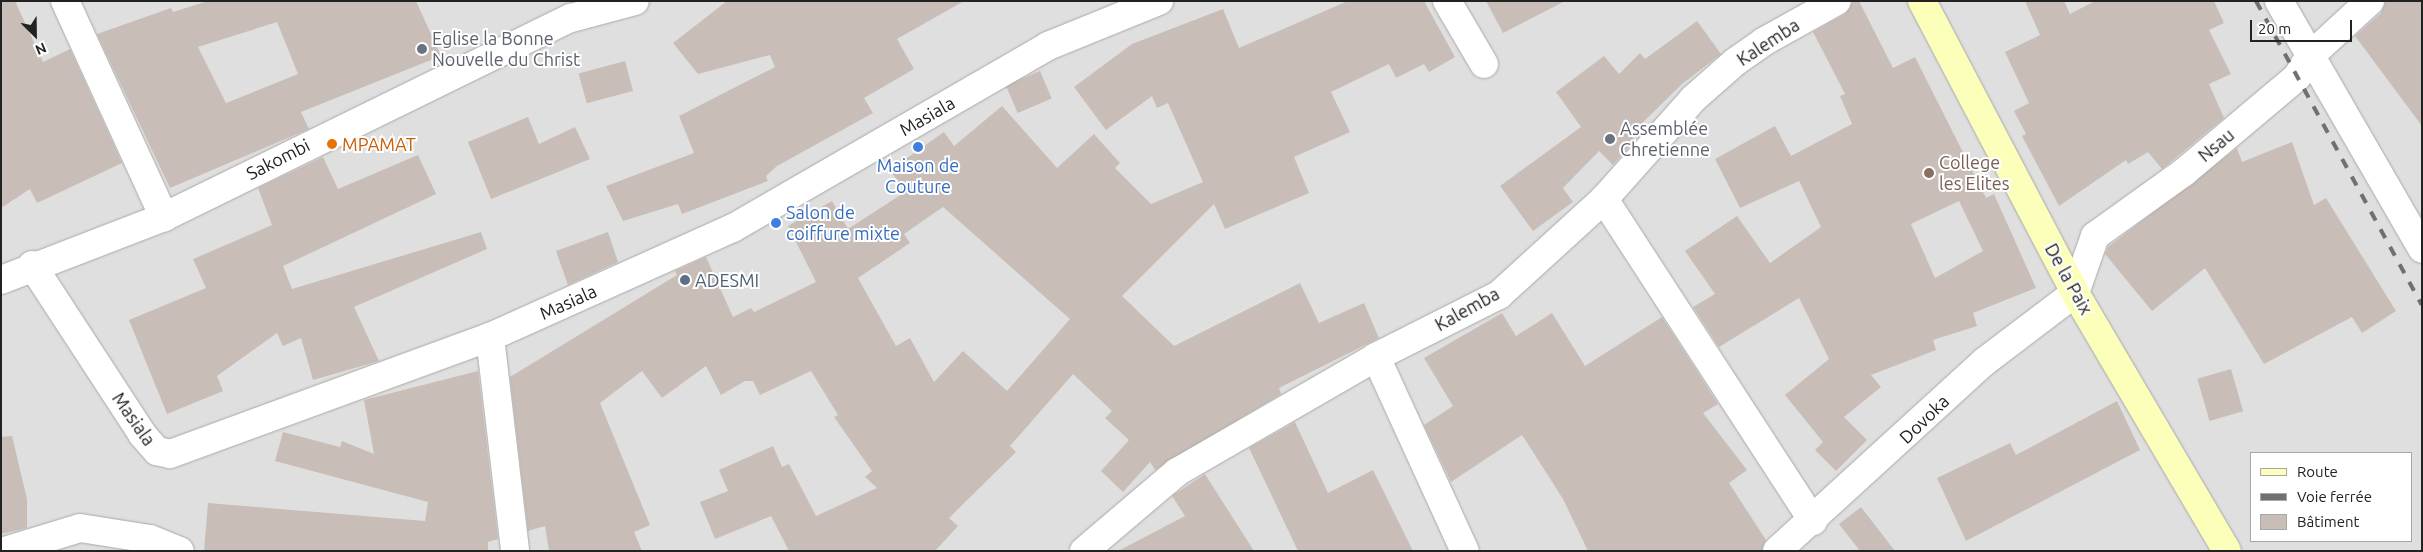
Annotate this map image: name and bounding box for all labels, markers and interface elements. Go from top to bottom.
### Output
north arrow [10,10,60,60]
scale bar [2253,10,2356,42]
street label: Kalemba [1733,14,1803,70]
text: 20 m [2258,20,2291,37]
place label: Eglise la Bonne Nouvelle du Christ [432,28,580,70]
text: N [33,39,49,58]
marker: Eglise la Bonne Nouvelle du Christ [416,43,428,55]
street label: Masiala [895,92,959,140]
place label: Assemblée Chretienne [1620,118,1710,160]
street label: Nsau [2194,124,2238,166]
place label: MPAMAT [342,133,416,155]
marker: Assemblée Chretienne [1604,133,1616,145]
street label: Sakombi [243,134,313,184]
marker: MPAMAT [326,138,338,150]
marker: Maison de Couture [912,141,924,153]
place label: College les Elites [1939,152,2010,194]
place label: Maison de Couture [877,155,959,198]
marker: College les Elites [1923,167,1935,179]
place label: Salon de coiffure mixte [786,202,900,244]
marker: Salon de coiffure mixte [770,217,782,229]
street label: De la Paix [2041,240,2097,318]
place label: ADESMI [695,269,759,291]
marker: ADESMI [679,274,691,286]
street label: Masiala [536,280,600,324]
street label: Kalemba [1431,283,1503,335]
street label: Masiala [108,388,160,450]
street label: Dovoka [1895,390,1953,448]
legend [2250,452,2413,542]
text: Route [2297,463,2338,480]
text: Voie ferrée [2297,488,2372,505]
text: Bâtiment [2297,513,2359,530]

